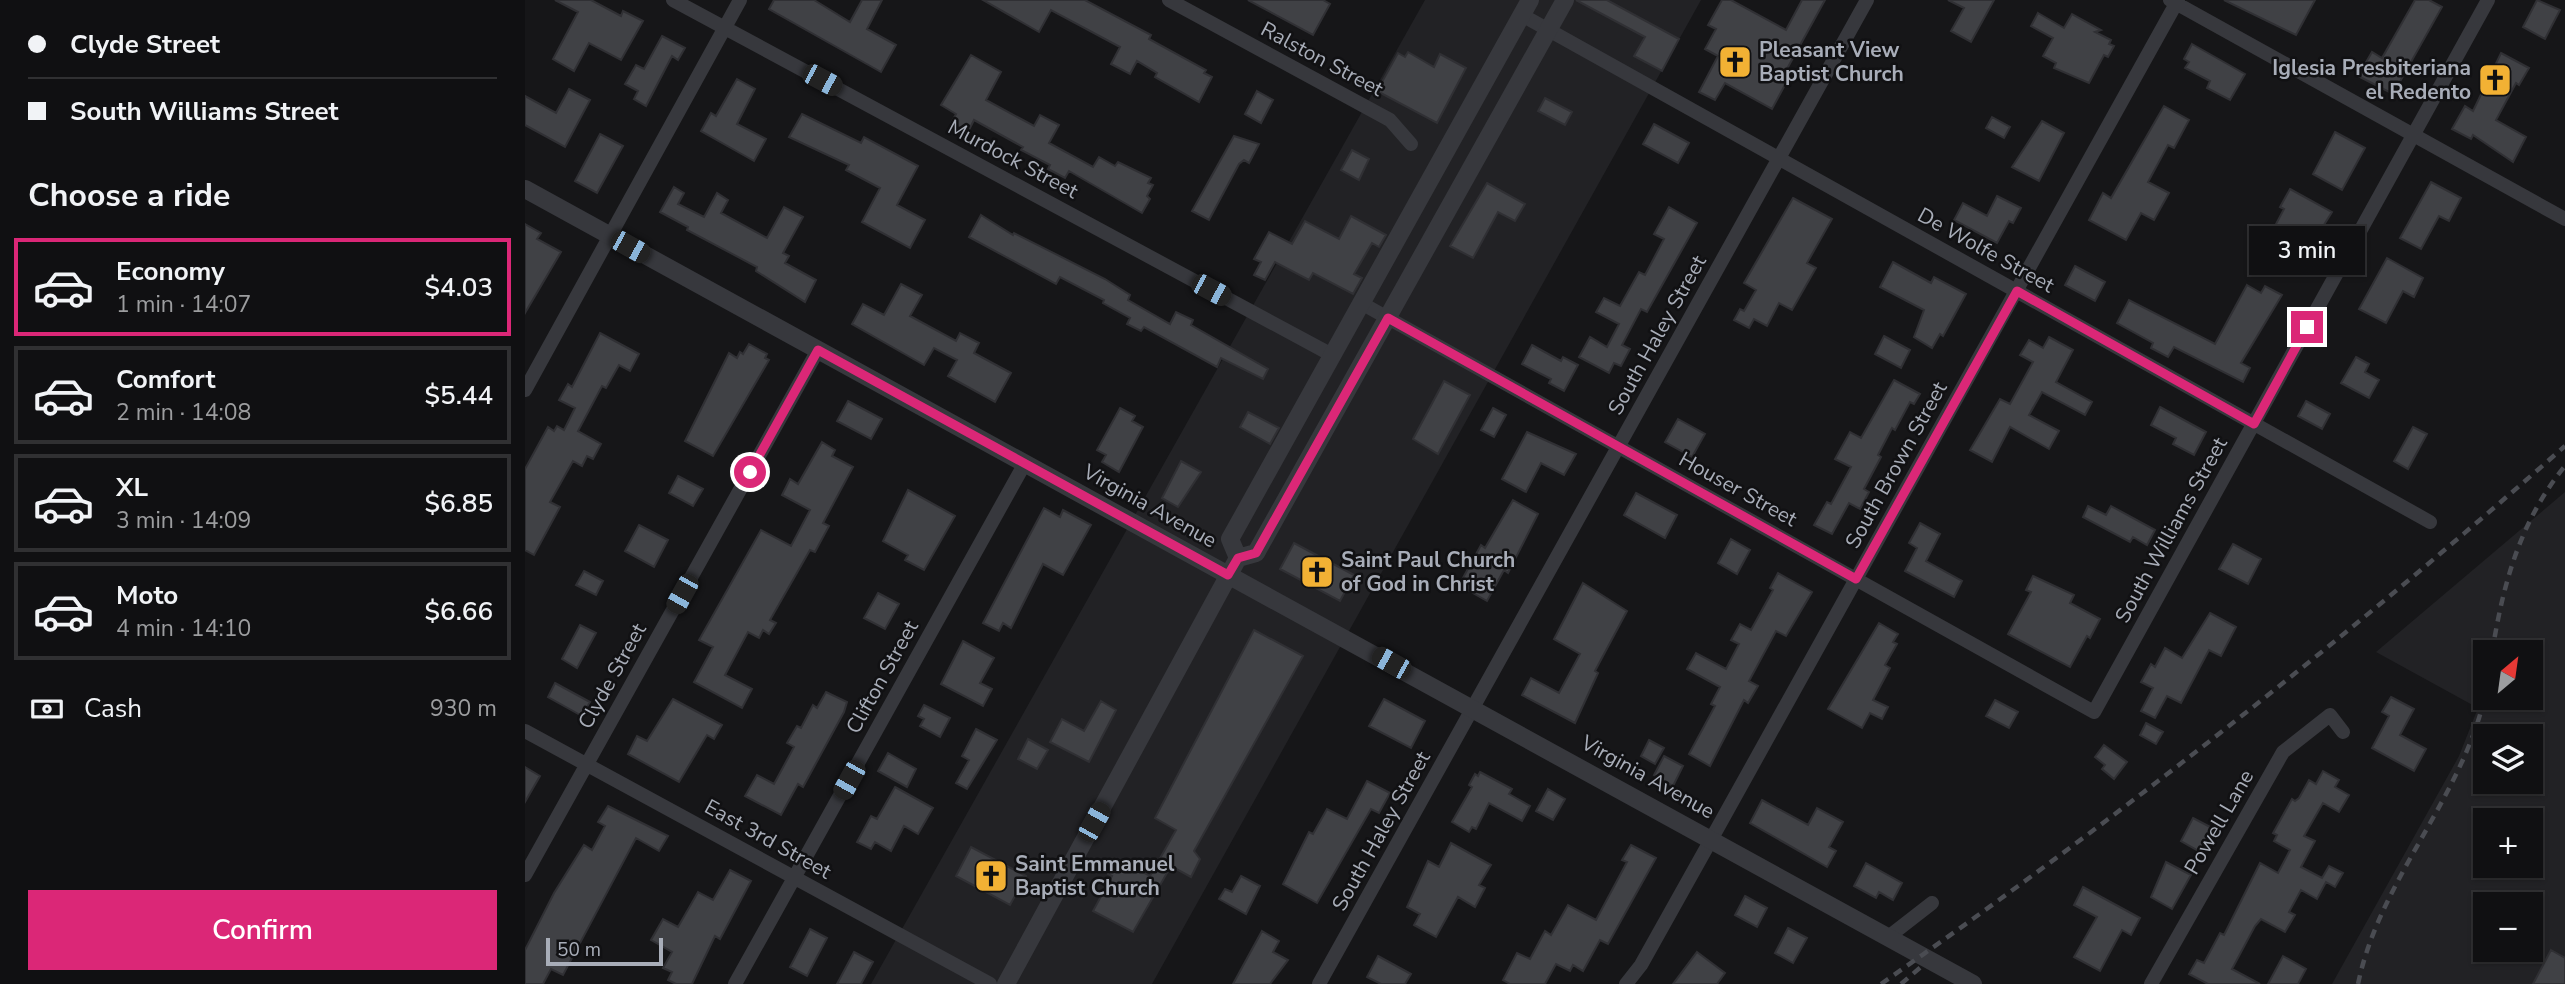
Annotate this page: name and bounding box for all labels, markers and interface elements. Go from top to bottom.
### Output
street label: Ralston Street [1256,15,1389,103]
text: Clyde Street [70,27,220,62]
place label: Pleasant View Baptist Church [1759,36,1904,88]
church icon: Pleasant View Baptist Church [1716,43,1754,81]
place label: Iglesia Presbiteriana el Redento [2272,54,2471,106]
car [799,61,846,99]
church icon: Iglesia Presbiteriana el Redento [2476,61,2514,99]
text: South Williams Street [70,94,339,129]
street label: Murdock Street [943,113,1084,205]
text: Choose a ride [28,174,230,217]
street label: De Wolfe Street [1913,201,2060,299]
callout: 3 min [2249,226,2365,274]
car [607,228,654,266]
text: 3 min [2278,235,2336,266]
street label: South Haley Street [1601,249,1713,420]
text: Economy [116,254,225,289]
icon: car [32,256,95,319]
text: $4.03 [424,270,493,305]
car [1188,271,1235,309]
text: 1 min · 14:07 [116,289,251,320]
route end [2291,311,2323,343]
text: Comfort [116,362,216,397]
icon: car [32,364,95,427]
street label: South Brown Street [1839,376,1954,553]
text: $5.44 [424,378,493,413]
text: 2 min · 14:08 [116,397,251,428]
street label: South Williams Street [2108,432,2234,628]
street label: Houser Street [1674,445,1803,533]
route start [734,456,766,488]
street label: Virginia Avenue [1077,457,1222,554]
text: XL [116,470,148,505]
icon: car [32,472,95,535]
text: $6.85 [424,486,493,521]
text: 3 min · 14:09 [116,505,251,536]
place label: Saint Paul Church of God in Christ [1341,546,1515,598]
church icon: Saint Paul Church of God in Christ [1298,553,1336,591]
car [663,571,702,617]
text: Moto [116,578,178,613]
icon: car [32,580,95,643]
text: $6.66 [424,594,493,629]
text: 4 min · 14:10 [116,613,251,644]
street label: Clifton Street [839,615,925,739]
street label: Clyde Street [571,618,653,734]
north arrow [2473,640,2543,710]
map controls [2473,640,2543,962]
car [1368,644,1415,682]
icon: cash [28,690,66,728]
text: Cash [84,691,142,726]
text: 930 m [430,693,497,724]
button: layers [2473,724,2543,794]
street label: Virginia Avenue [1575,728,1720,825]
street label: South Haley Street [1325,745,1437,916]
car [830,757,869,803]
street label: Powell Lane [2178,765,2260,879]
street label: East 3rd Street [700,793,837,886]
car [1075,799,1114,845]
button: + [2473,808,2543,878]
place label: Saint Emmanuel Baptist Church [1015,850,1175,902]
church icon: Saint Emmanuel Baptist Church [972,857,1010,895]
button: Confirm [28,890,497,970]
button: − [2473,892,2543,962]
scale bar [546,935,663,967]
text: 50 m [557,937,601,963]

